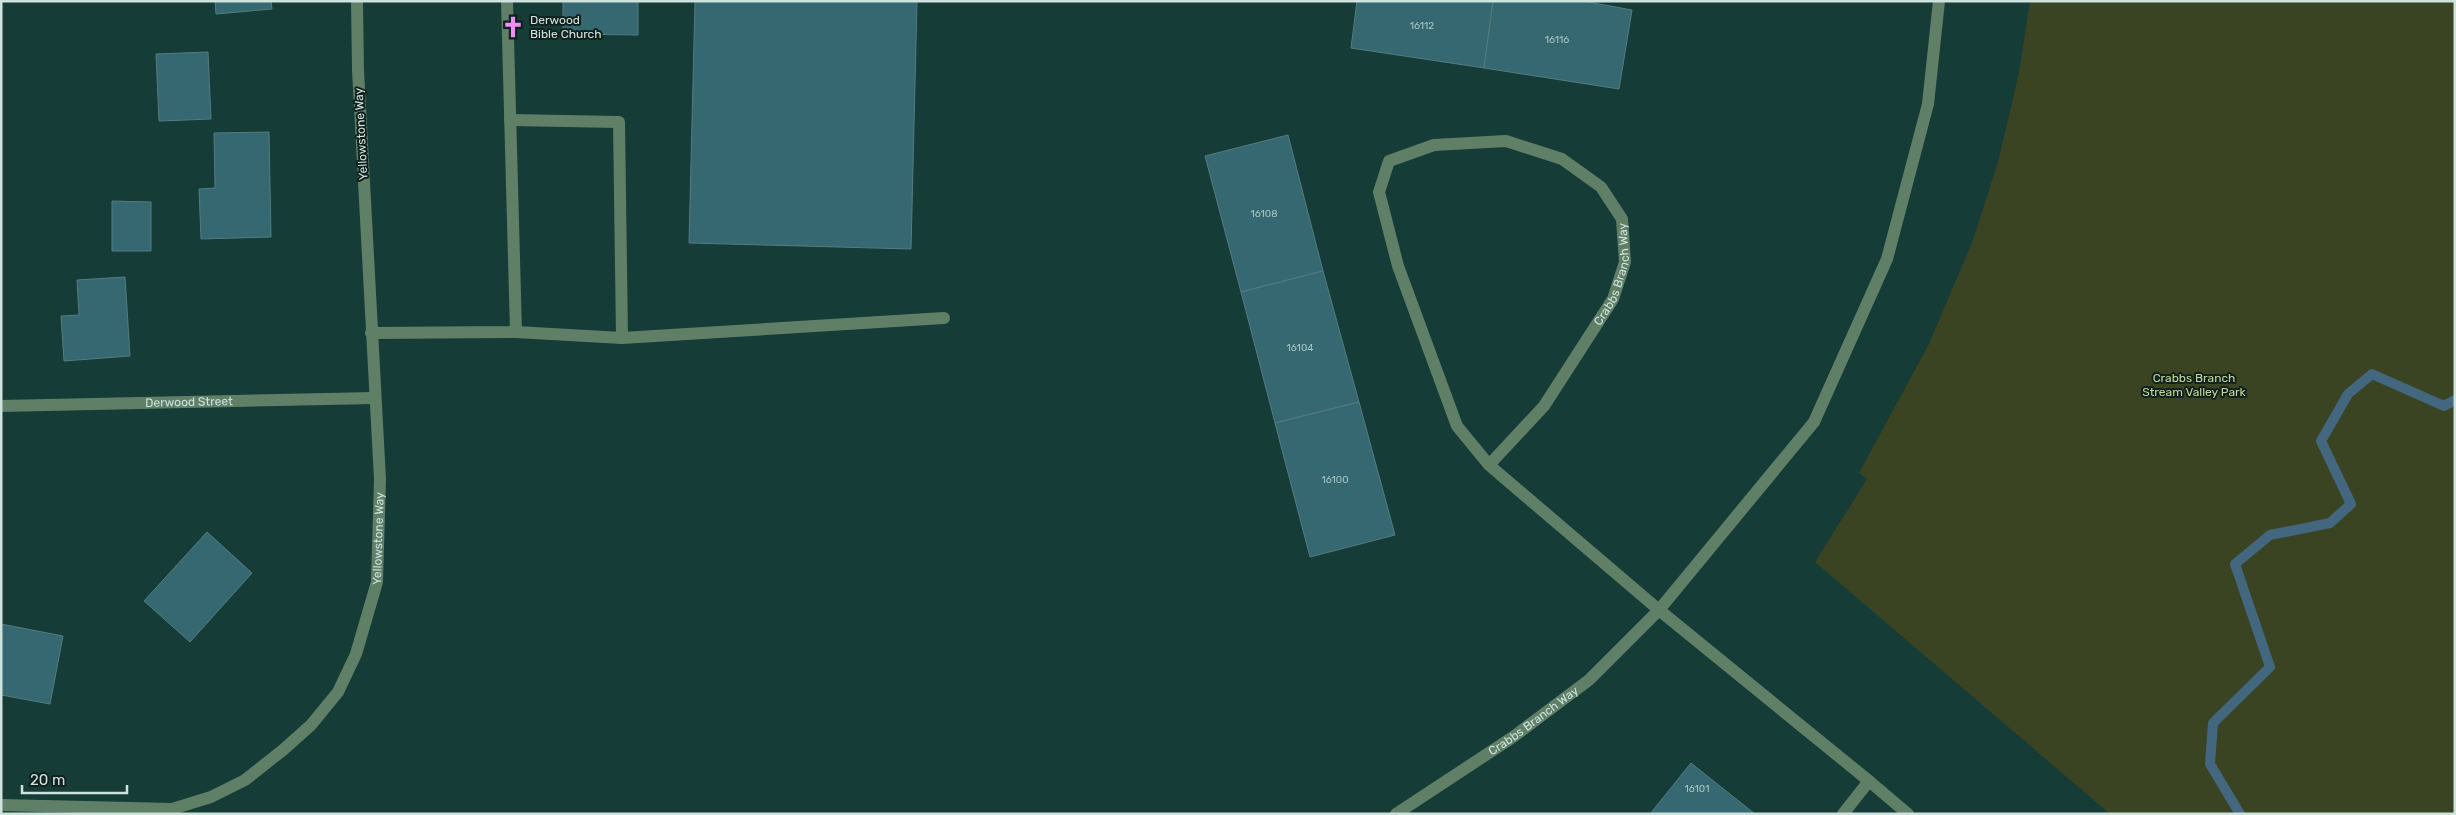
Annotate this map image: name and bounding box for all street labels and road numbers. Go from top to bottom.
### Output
street label: Yellowstone Way [352,87,370,180]
street label: Crabbs Branch Way [1591,222,1632,328]
street label: Derwood Street [145,394,233,410]
street label: Yellowstone Way [370,492,387,585]
street label: Crabbs Branch Way [1486,683,1581,758]

